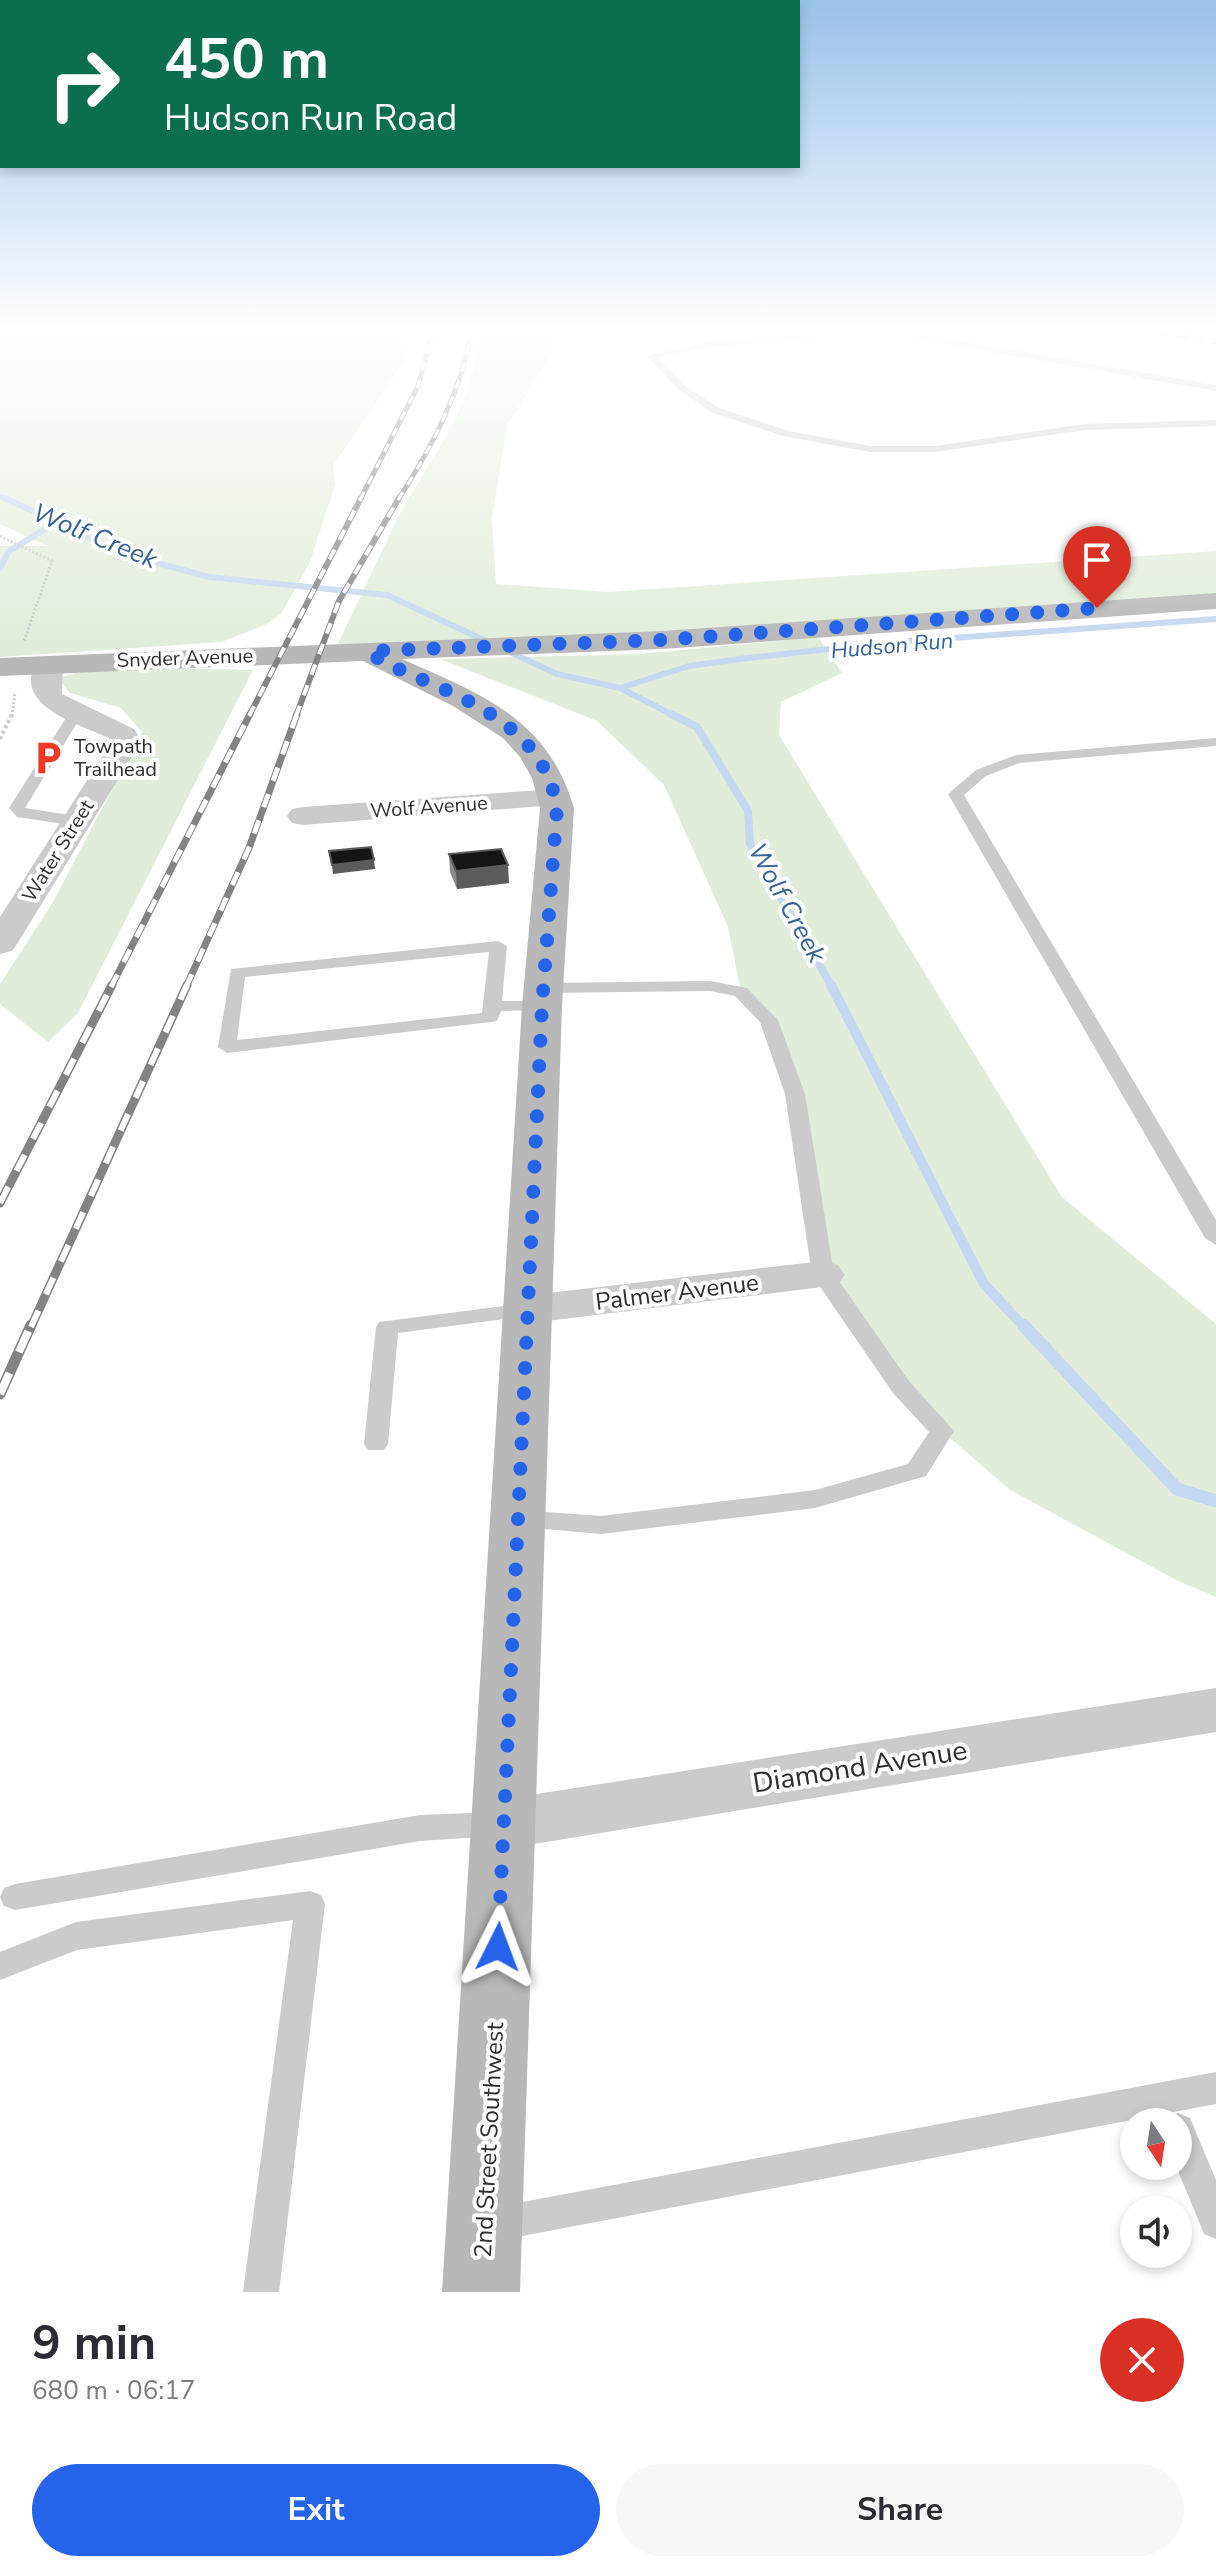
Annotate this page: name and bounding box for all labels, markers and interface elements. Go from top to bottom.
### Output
text: 450 m [164,21,329,98]
icon: right [32,32,136,136]
text: Hudson Run Road [164,94,457,143]
water label: Wolf Creek [27,495,164,577]
pin [1063,526,1131,608]
icon: arrive [1075,538,1119,582]
water label: Hudson Run [830,626,954,666]
street label: Snyder Avenue [116,642,254,674]
place label: Towpath Trailhead [74,733,157,783]
parking icon: Towpath Trailhead [29,739,67,777]
street label: Wolf Avenue [369,789,489,825]
street label: Water Street [16,794,101,907]
water label: Wolf Creek [740,837,835,970]
street label: Palmer Avenue [594,1266,760,1318]
street label: Diamond Avenue [750,1731,970,1803]
position arrow [456,1905,540,1989]
street label: 2nd Street Southwest [467,2021,511,2259]
north arrow [1120,2108,1192,2180]
map controls [1120,2108,1192,2268]
button: sound [1120,2196,1192,2268]
text: 9 min [32,2310,156,2376]
button: close [1100,2318,1184,2402]
text: 680 m · 06:17 [32,2373,195,2408]
button: Exit [32,2464,600,2556]
button: Share [616,2464,1184,2556]

